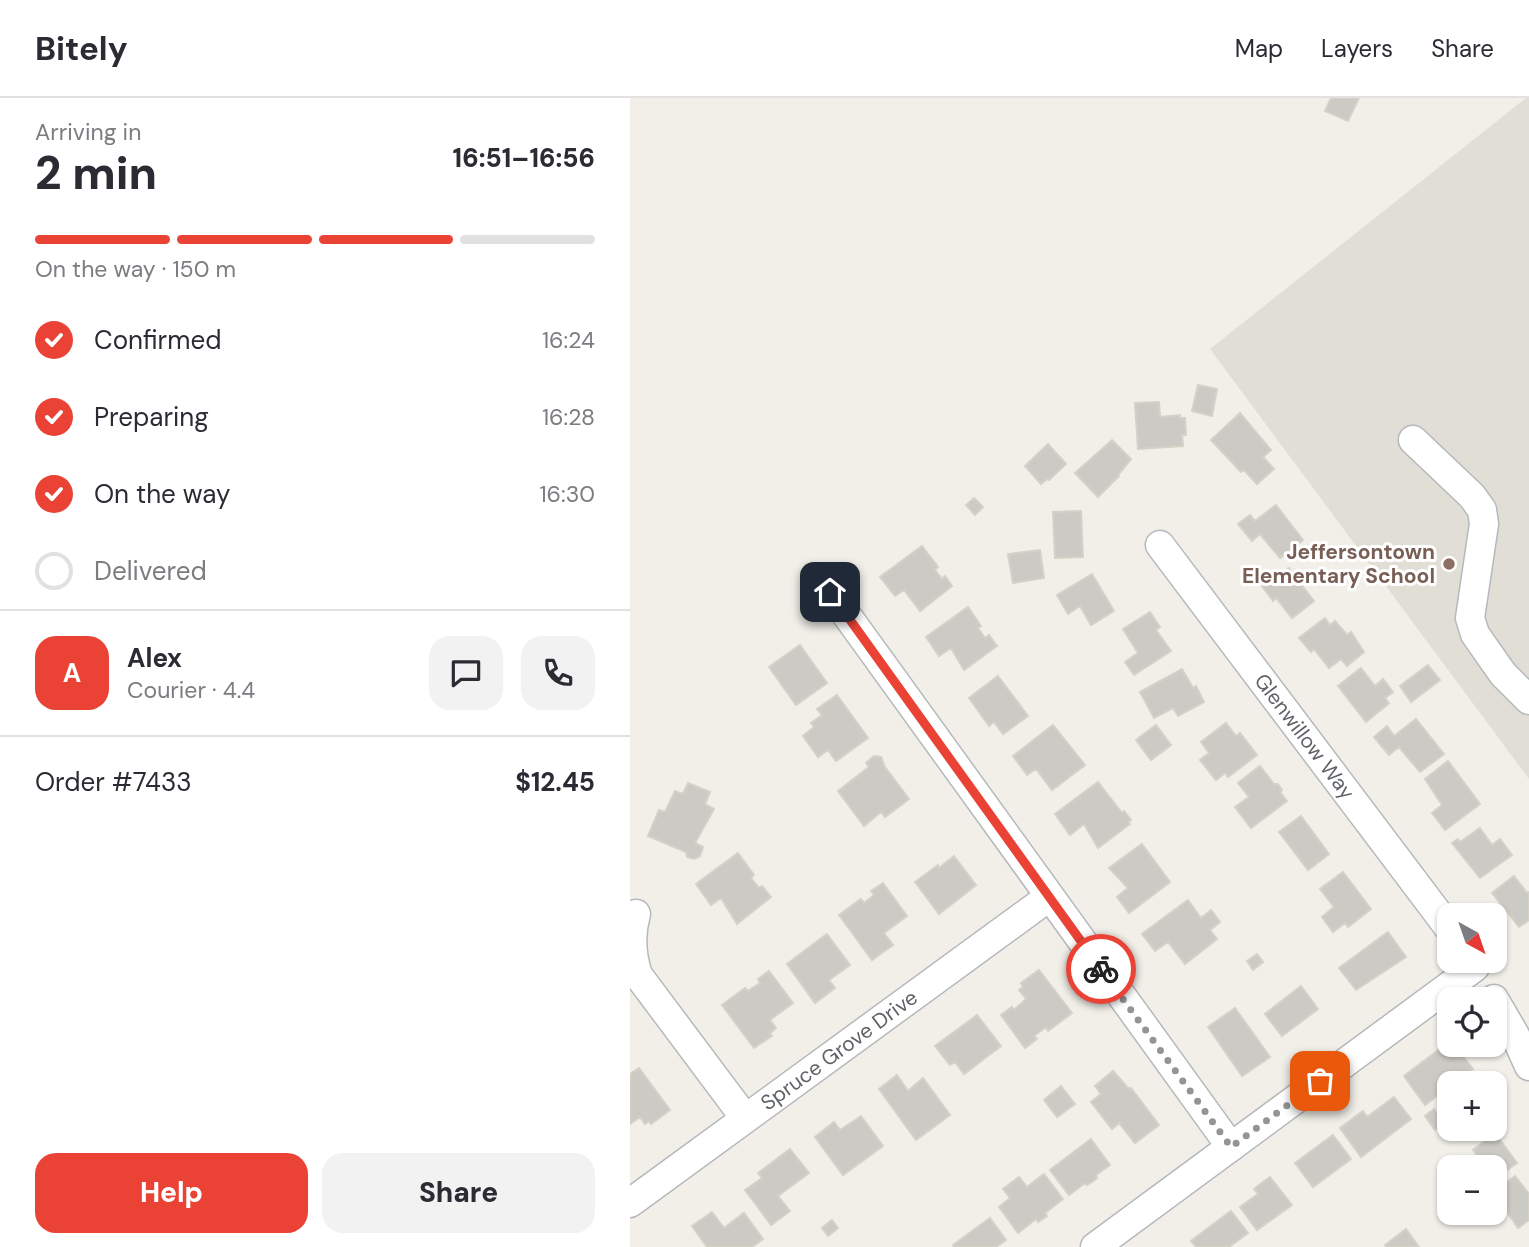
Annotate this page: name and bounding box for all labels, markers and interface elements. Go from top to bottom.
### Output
text: Bitely [35,27,128,70]
text: Map [1235,33,1283,64]
text: Layers [1321,33,1393,64]
text: Share [1431,33,1494,64]
text: Arriving in [35,117,141,147]
text: 16:51–16:56 [453,141,595,175]
text: 2 min [35,143,157,203]
text: On the way · 150 m [35,254,236,284]
icon: check [35,321,73,359]
text: Confirmed [94,323,221,357]
text: 16:24 [542,325,595,355]
icon: check [35,398,73,436]
text: Preparing [94,400,209,434]
text: 16:28 [542,402,595,432]
icon: check [35,475,73,513]
text: On the way [94,477,230,511]
text: 16:30 [539,479,595,509]
place label: Jeffersontown Elementary School [1242,538,1435,590]
text: Delivered [94,554,207,588]
marker: Jeffersontown Elementary School [1441,556,1457,572]
pin [800,562,860,622]
icon: home [811,573,849,611]
button: chat [429,636,503,710]
button: phone [521,636,595,710]
text: Alex [127,641,182,675]
text: A [63,656,81,690]
street label: Glenwillow Way [1248,668,1361,805]
text: Courier · 4.4 [127,675,255,705]
text: Order #7433 [35,765,192,799]
text: $12.45 [515,765,595,799]
north arrow [1437,903,1507,973]
map controls [1437,903,1507,1225]
courier [1066,934,1136,1004]
icon: bike [1082,950,1120,988]
street label: Spruce Grove Drive [755,984,923,1117]
button: locate [1437,987,1507,1057]
pin [1290,1051,1350,1111]
icon: bag [1301,1062,1339,1100]
button: + [1437,1071,1507,1141]
button: Help [35,1153,308,1233]
button: Share [322,1153,595,1233]
button: − [1437,1155,1507,1225]

